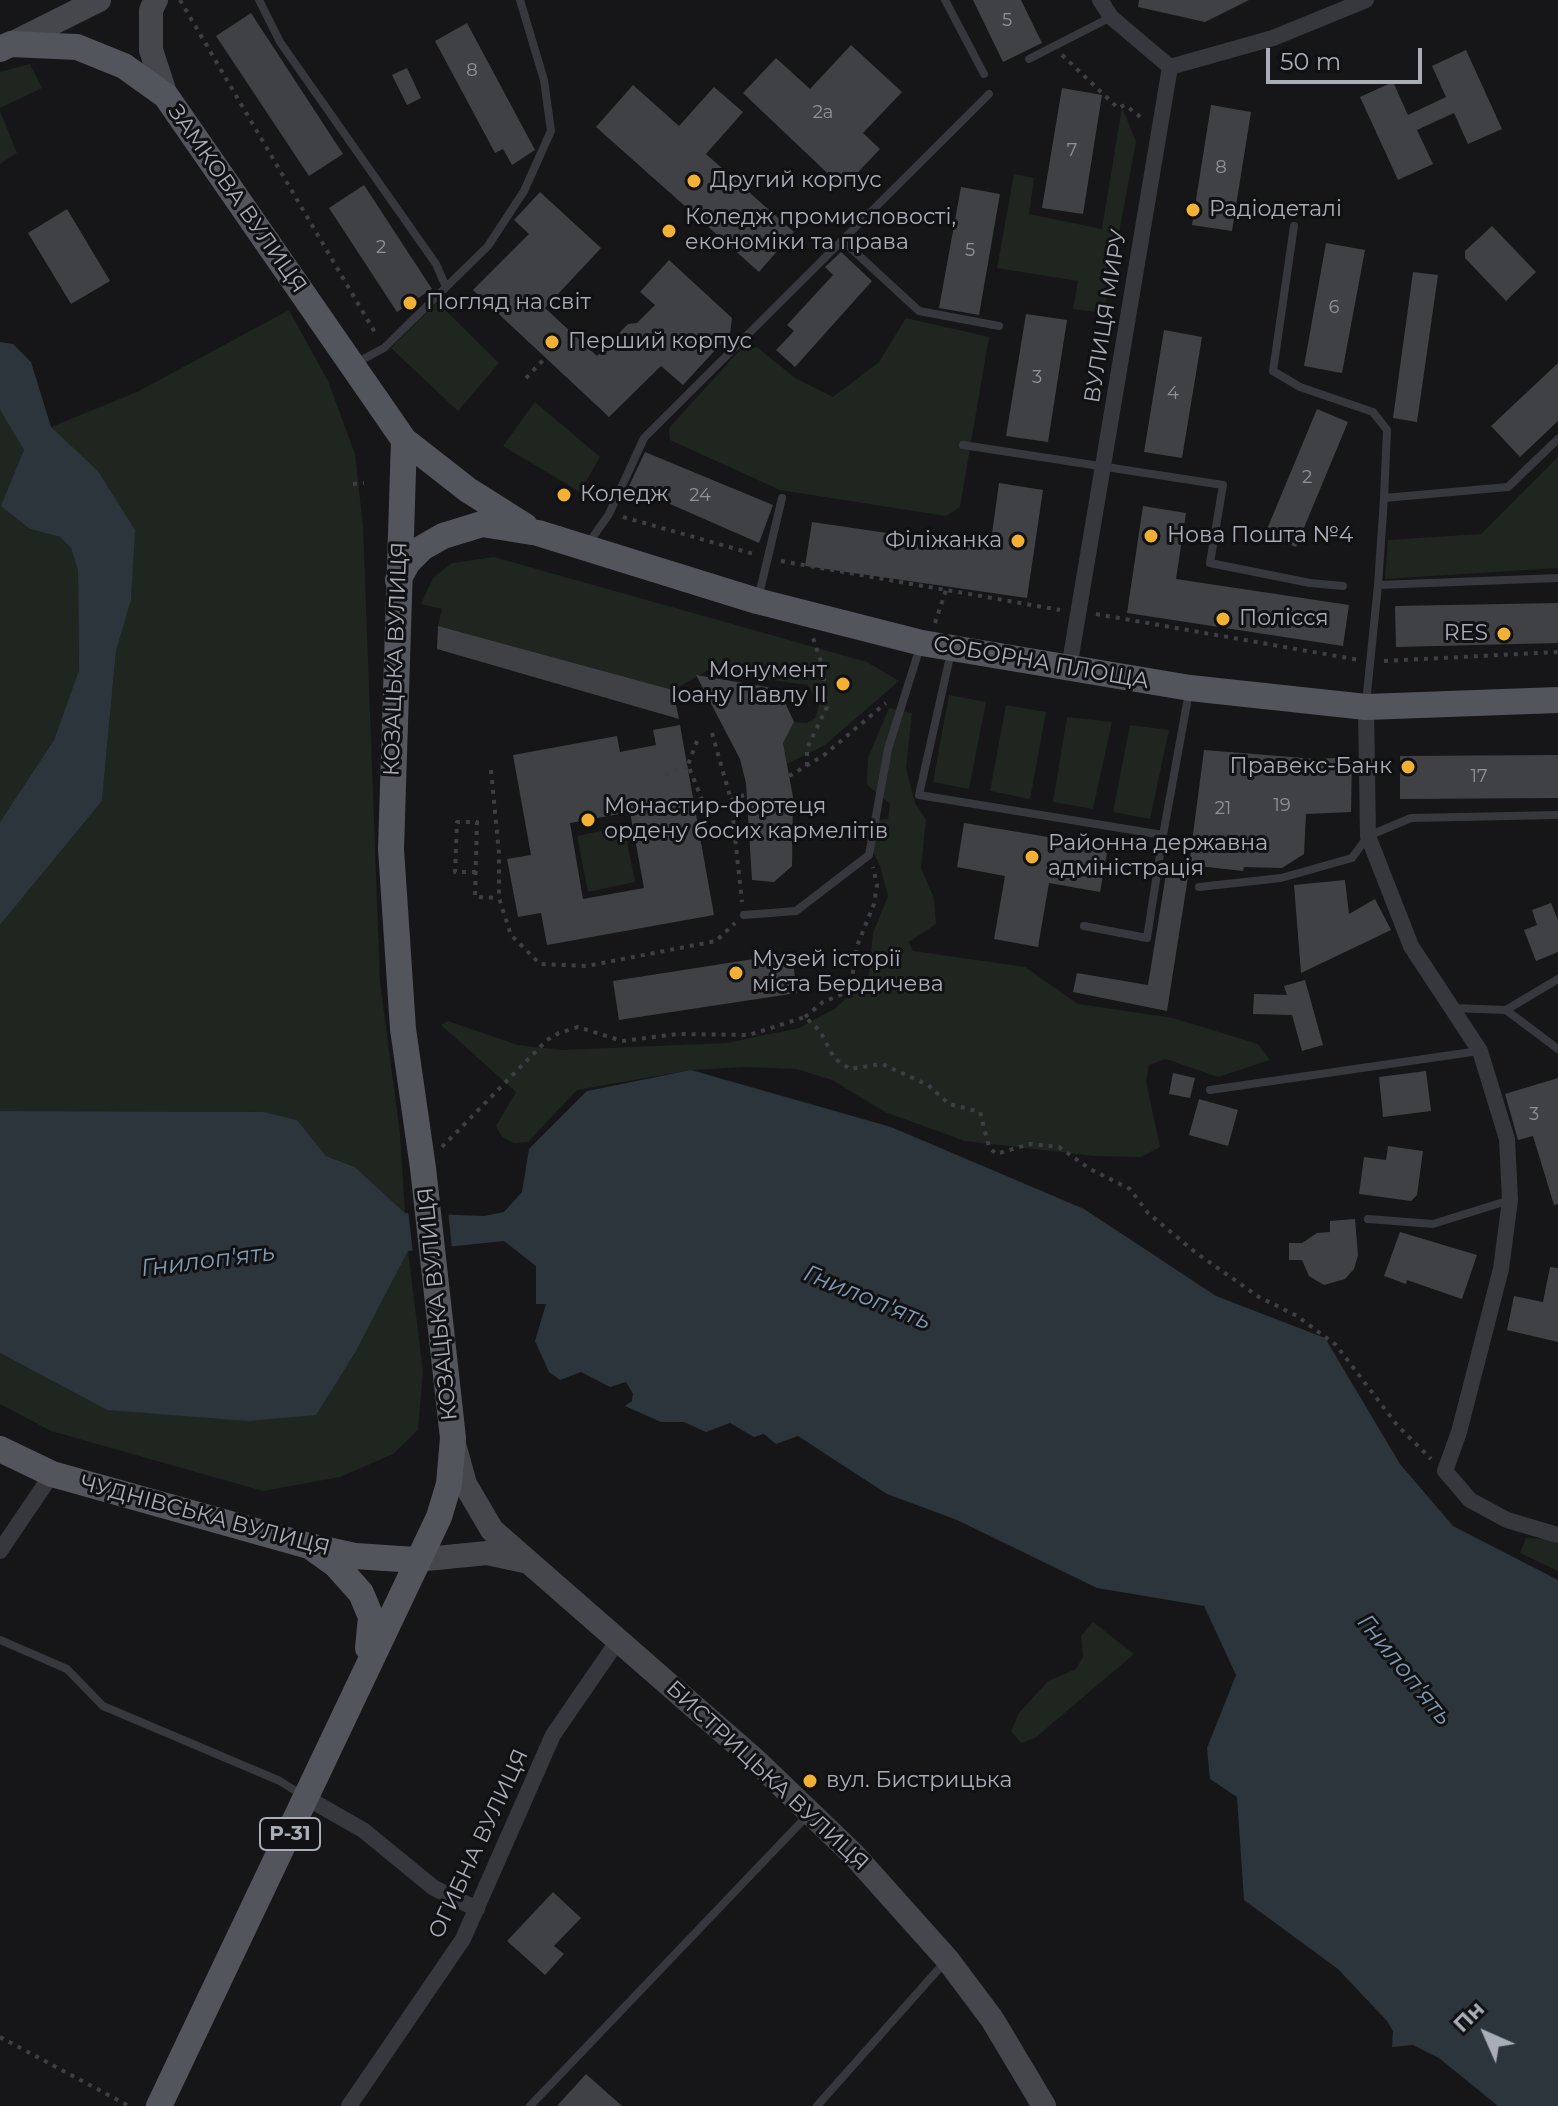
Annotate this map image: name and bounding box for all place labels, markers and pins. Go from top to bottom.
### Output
place label: Другий корпус [710,168,882,194]
marker: Другий корпус [685,172,703,190]
place label: Радіодеталі [1209,197,1342,223]
marker: Радіодеталі [1184,201,1202,219]
place label: Коледж промисловості, економіки та права [685,205,956,256]
marker: Коледж промисловості, економіки та права [660,222,678,240]
place label: Погляд на світ [426,290,591,316]
marker: Погляд на світ [401,294,419,312]
place label: Перший корпус [568,329,752,355]
marker: Перший корпус [543,333,561,351]
place label: Коледж [580,482,668,508]
marker: Коледж [555,486,573,504]
place label: Нова Пошта №4 [1167,523,1353,549]
marker: Нова Пошта №4 [1142,527,1160,545]
place label: Філіжанка [885,528,1002,554]
marker: Філіжанка [1009,532,1027,550]
place label: Полісся [1239,606,1329,632]
marker: Полісся [1214,610,1232,628]
place label: RES [1444,621,1488,647]
marker: RES [1495,625,1513,643]
place label: Монумент Іоану Павлу ІІ [671,658,827,710]
marker: Монумент Іоану Павлу ІІ [834,675,852,693]
place label: Правекс-Банк [1230,754,1392,780]
marker: Правекс-Банк [1399,758,1417,776]
place label: Монастир-фортеця ордену босих кармелітів [604,794,888,846]
marker: Монастир-фортеця ордену босих кармелітів [579,811,597,829]
place label: Районна державна адміністрація [1048,831,1268,882]
marker: Районна державна адміністрація [1023,848,1041,866]
place label: Музей історії міста Бердичева [752,947,944,998]
marker: Музей історії міста Бердичева [727,964,745,982]
place label: вул. Бистрицька [826,1768,1012,1794]
marker: вул. Бистрицька [801,1772,819,1790]

